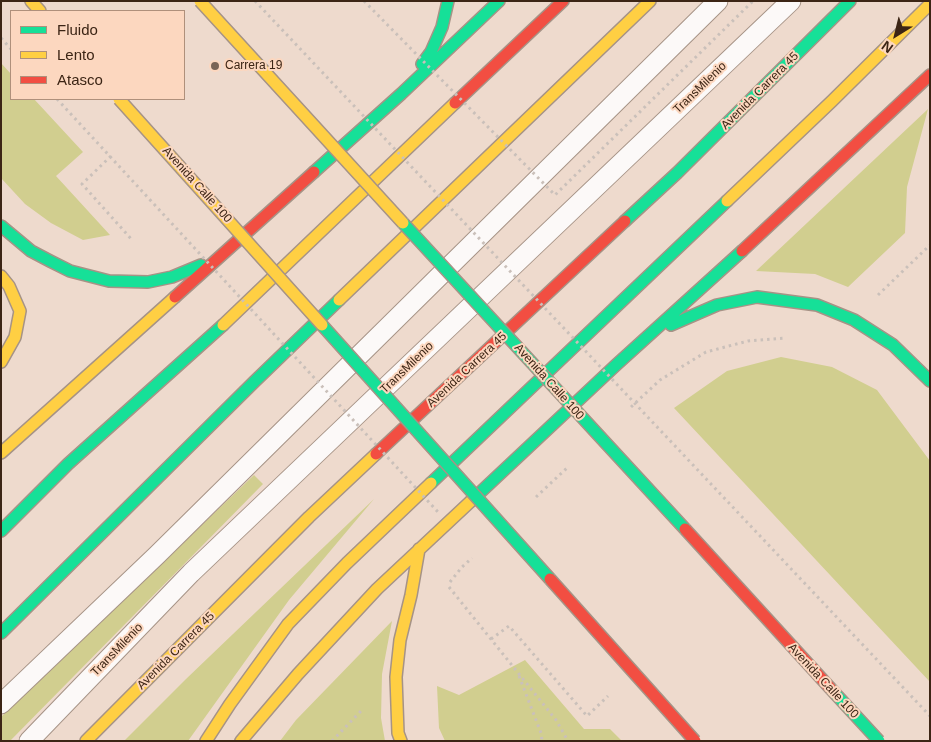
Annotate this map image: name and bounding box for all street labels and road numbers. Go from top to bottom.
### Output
street label: Avenida Carrera 45 [718,49,802,133]
street label: TransMilenio [670,59,730,117]
street label: Avenida Calle 100 [159,144,235,226]
street label: Avenida Carrera 45 [424,329,510,411]
street label: TransMilenio [377,339,437,397]
street label: Avenida Calle 100 [511,341,587,423]
street label: Avenida Carrera 45 [134,609,218,693]
street label: TransMilenio [88,620,146,680]
street label: Avenida Calle 100 [785,641,861,721]

